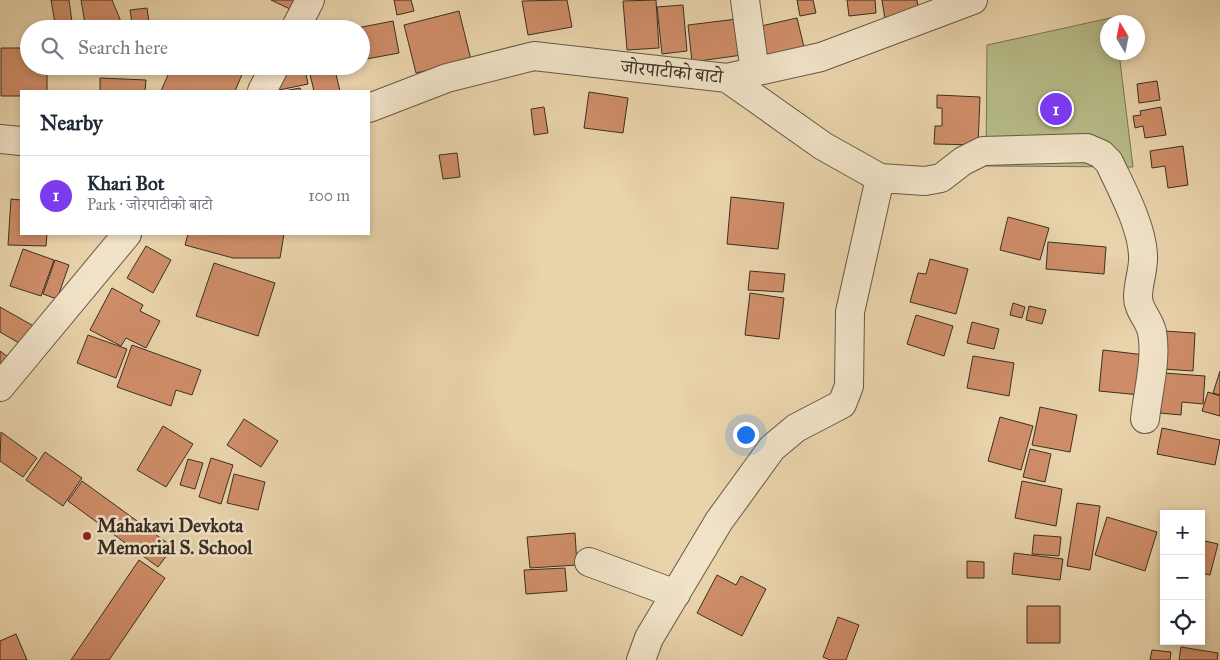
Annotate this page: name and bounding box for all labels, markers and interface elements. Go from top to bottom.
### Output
north arrow [1100,15,1145,60]
search box [20,20,370,75]
icon: search [38,34,66,62]
text: Search here [78,36,168,59]
street label: जोरपाटीको बाटो [619,55,725,88]
pin: 1 [1040,90,1072,128]
text: Nearby [40,110,103,136]
text: Khari Bot [87,172,165,195]
text: 1 [53,186,59,205]
text: 100 m [308,186,350,205]
text: Park · जोरपाटीको बाटो [87,195,213,214]
your location [733,422,759,448]
map controls [1160,510,1205,645]
button: + [1160,510,1205,555]
place label: Mahakavi Devkota Memorial S. School [97,514,253,559]
marker: Mahakavi Devkota Memorial S. School [81,530,93,542]
button: − [1160,555,1205,600]
button: locate [1160,600,1205,645]

